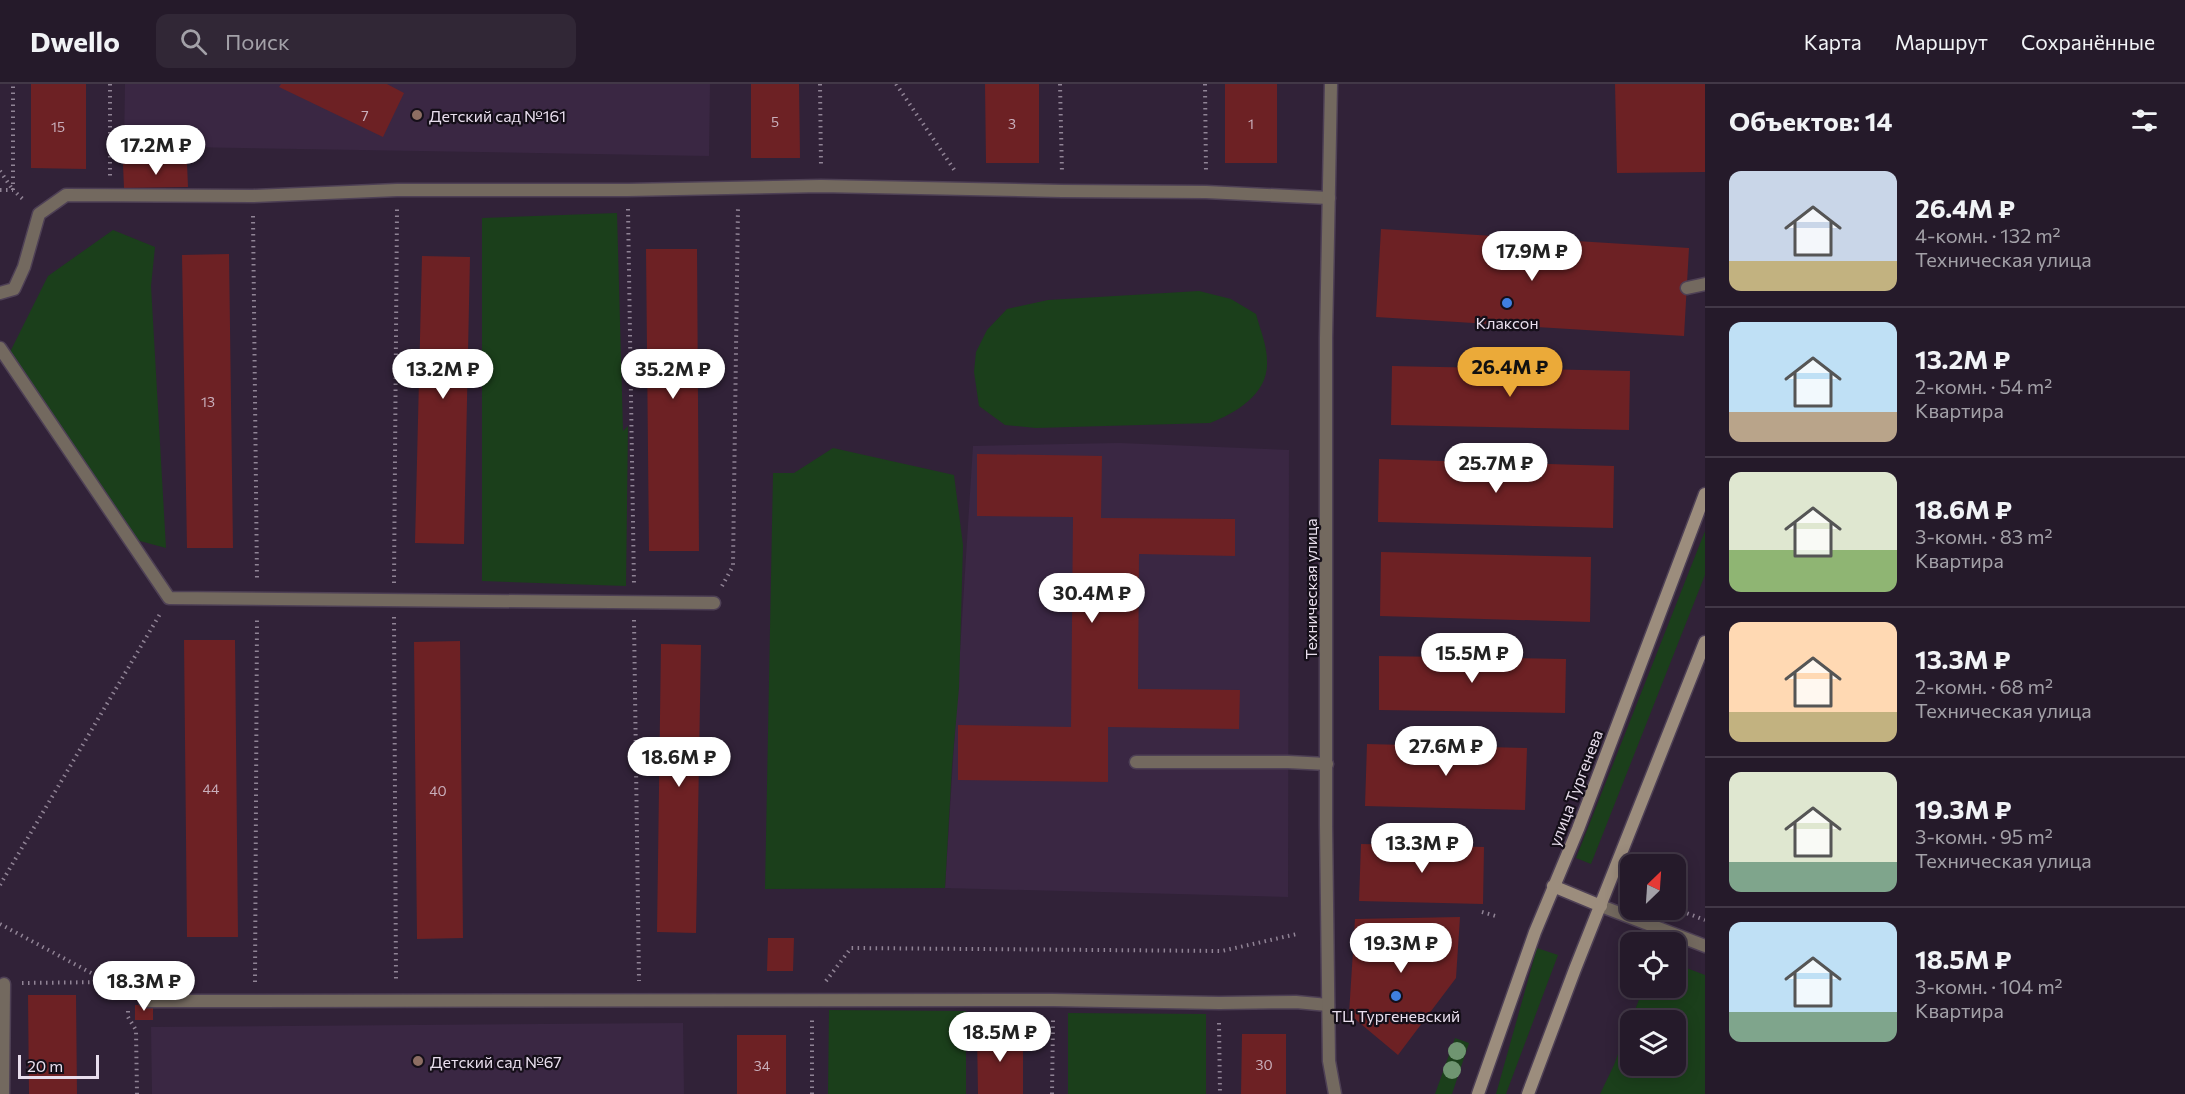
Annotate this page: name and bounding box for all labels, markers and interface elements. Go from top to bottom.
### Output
search box [156,14,576,68]
text: Dwello [30,24,120,58]
icon: search [177,25,210,58]
text: Поиск [225,28,290,55]
text: Карта [1804,29,1862,54]
text: Маршрут [1895,29,1988,54]
text: Сохранённые [2021,29,2155,54]
icon: filters [2128,104,2161,137]
text: Объектов: 14 [1729,105,1893,136]
place label: Детский сад №161 [429,106,566,125]
house number: 7 [361,107,369,124]
marker: Детский сад №161 [410,108,424,122]
house number: 5 [771,113,779,130]
house number: 3 [1008,115,1016,132]
house number: 1 [1248,115,1254,132]
house number: 15 [51,118,65,135]
pin: 17.2M ₽ [101,125,211,176]
text: 17.2M ₽ [120,132,192,156]
text: 26.4M ₽ [1915,192,2015,223]
icon: home [1777,195,1849,267]
text: 4-комн. · 132 m² [1915,223,2061,247]
pin: 17.9M ₽ [1477,231,1587,282]
text: 17.9M ₽ [1496,238,1568,262]
text: Техническая улица [1915,247,2092,271]
marker: Клаксон [1500,296,1514,310]
place label: Клаксон [1475,313,1539,332]
text: 13.2M ₽ [1915,343,2010,374]
icon: home [1777,346,1849,418]
pin: 26.4M ₽ [1455,347,1565,398]
pin: 13.2M ₽ [388,349,498,400]
pin: 35.2M ₽ [618,349,728,400]
text: 26.4M ₽ [1471,354,1549,378]
text: 13.2M ₽ [406,356,480,380]
text: 35.2M ₽ [635,356,711,380]
text: 2-комн. · 54 m² [1915,374,2052,398]
house number: 13 [201,393,215,410]
text: Квартира [1915,398,2004,422]
pin: 25.7M ₽ [1441,443,1551,494]
text: 25.7M ₽ [1458,450,1534,474]
text: 18.6M ₽ [1915,493,2012,524]
icon: home [1777,496,1849,568]
street label: Техническая улица [1301,518,1320,660]
text: 3-комн. · 83 m² [1915,524,2053,548]
text: Квартира [1915,548,2004,572]
pin: 30.4M ₽ [1037,573,1147,624]
text: 30.4M ₽ [1053,580,1131,604]
pin: 15.5M ₽ [1417,633,1527,684]
text: 15.5M ₽ [1435,640,1509,664]
text: 13.3M ₽ [1915,643,2011,674]
icon: home [1777,646,1849,718]
text: 2-комн. · 68 m² [1915,674,2053,698]
text: Техническая улица [1915,698,2092,722]
pin: 27.6M ₽ [1391,726,1501,777]
street label: улица Тургенева [1544,727,1606,849]
text: 27.6M ₽ [1409,733,1483,757]
pin: 18.6M ₽ [624,737,734,788]
text: 18.6M ₽ [642,744,716,768]
house number: 44 [203,780,220,797]
house number: 40 [429,782,447,799]
text: 19.3M ₽ [1915,793,2012,824]
icon: home [1777,796,1849,868]
pin: 13.3M ₽ [1367,823,1477,874]
text: 3-комн. · 95 m² [1915,824,2053,848]
text: 13.3M ₽ [1385,830,1459,854]
text: Техническая улица [1915,848,2092,872]
north arrow [1620,854,1686,920]
map controls [1620,854,1686,1076]
pin: 19.3M ₽ [1346,923,1456,974]
text: 19.3M ₽ [1364,930,1438,954]
button: locate [1620,932,1686,998]
text: 18.5M ₽ [1915,943,2012,974]
icon: home [1777,946,1849,1018]
pin: 18.3M ₽ [89,961,199,1012]
text: 18.3M ₽ [107,968,181,992]
text: 3-комн. · 104 m² [1915,974,2063,998]
marker: ТЦ Тургеневский [1389,989,1403,1003]
text: Квартира [1915,998,2004,1022]
place label: ТЦ Тургеневский [1332,1006,1460,1025]
button: layers [1620,1010,1686,1076]
pin: 18.5M ₽ [945,1012,1055,1063]
text: 18.5M ₽ [963,1019,1037,1043]
scale bar [18,1052,99,1080]
place label: Детский сад №67 [430,1052,562,1071]
marker: Детский сад №67 [411,1054,425,1068]
text: 20 m [27,1056,63,1075]
house number: 30 [1255,1056,1273,1073]
house number: 34 [754,1057,771,1074]

